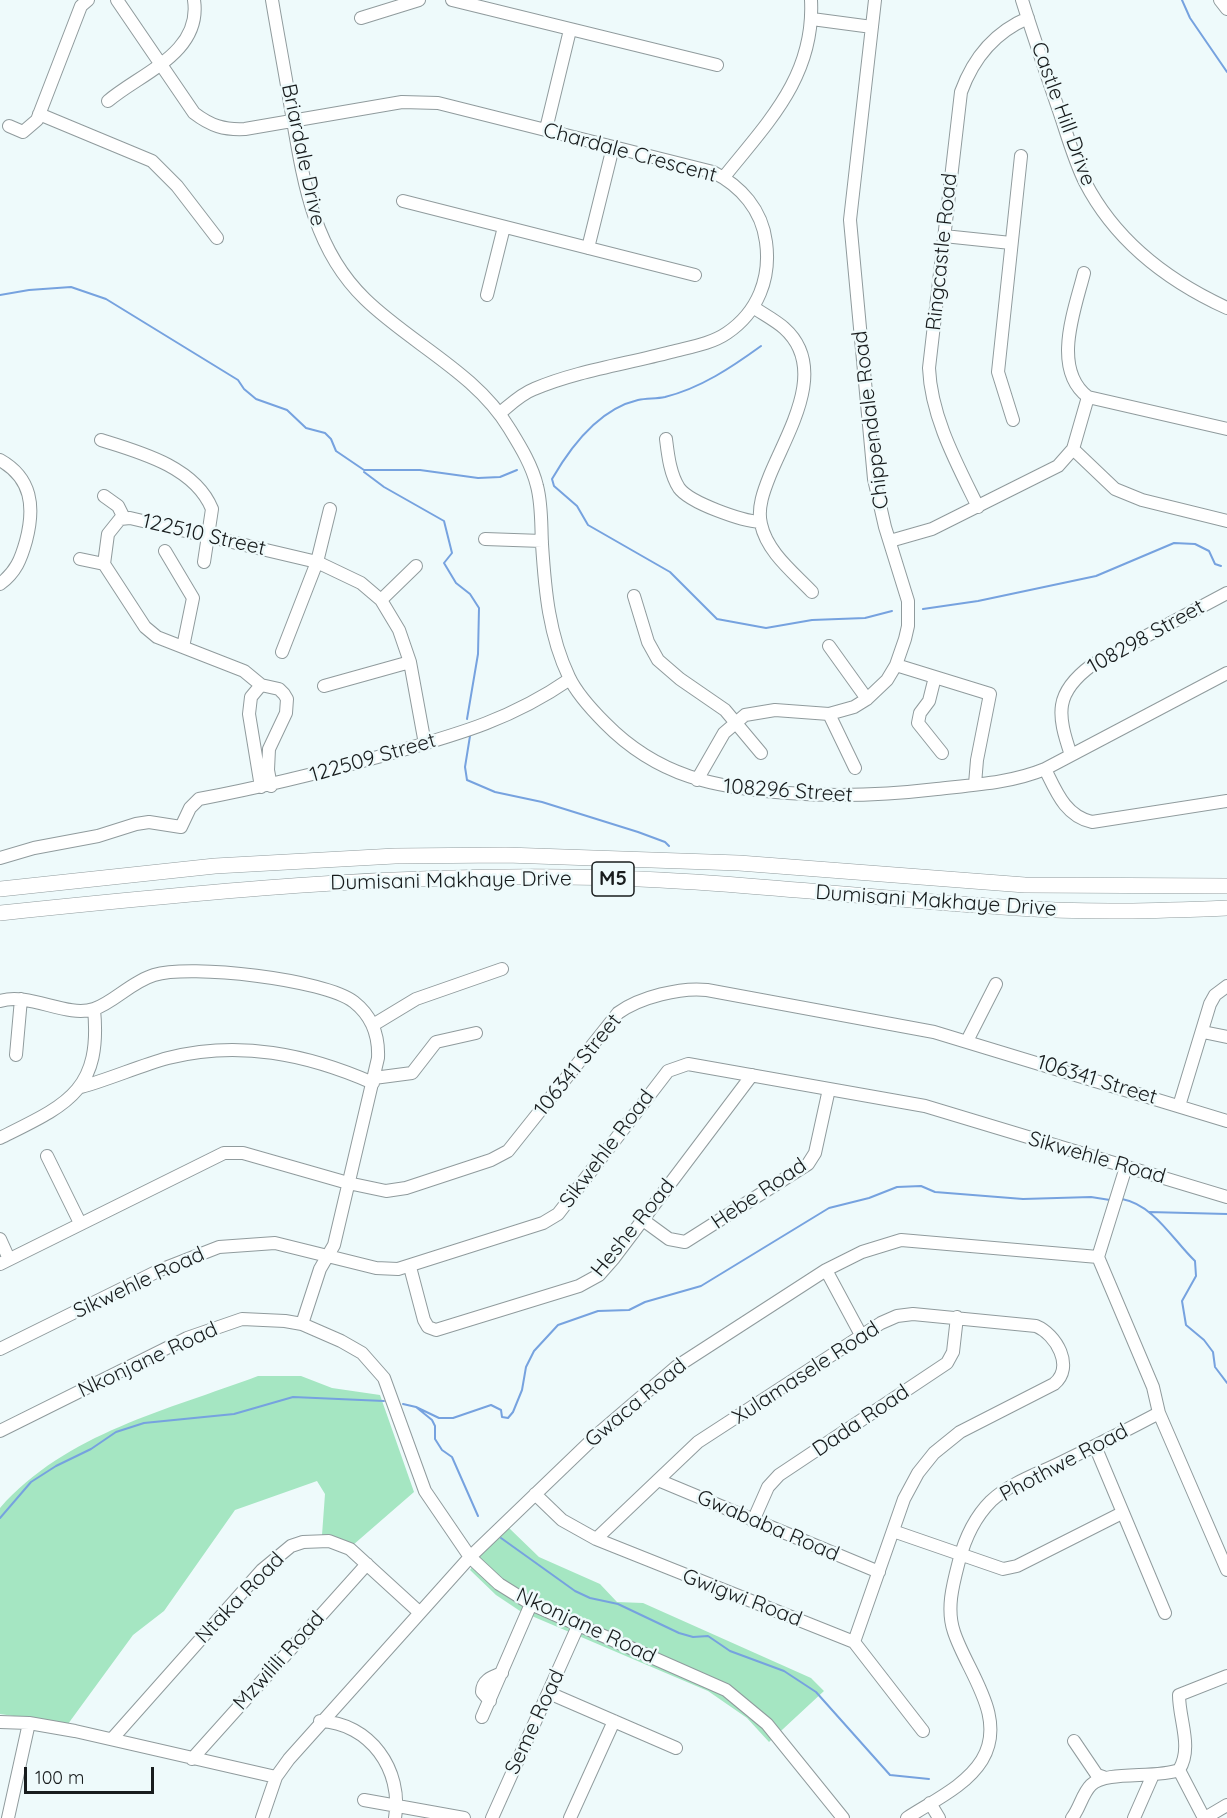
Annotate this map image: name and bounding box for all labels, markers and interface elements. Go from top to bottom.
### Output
street label: Castle Hill Drive [1025,39,1101,189]
street label: Briardale Drive [276,82,330,228]
street label: Chardale Crescent [540,118,720,188]
street label: Ringcastle Road [921,172,963,332]
street label: Chippendale Road [848,329,894,511]
street label: 122510 Street [140,509,268,561]
street label: 108298 Street [1083,595,1209,679]
street label: 122509 Street [307,728,439,788]
street label: 108296 Street [723,774,853,808]
road number: M5 [592,862,634,896]
street label: Dumisani Makhaye Drive [330,866,572,896]
street label: Dumisani Makhaye Drive [815,880,1057,922]
street label: 106341 Street [529,1009,627,1121]
street label: 106341 Street [1034,1050,1160,1110]
street label: Sikwehle Road [554,1085,660,1213]
street label: Sikwehle Road [1026,1126,1168,1190]
street label: Hebe Road [707,1153,811,1235]
street label: Heshe Road [586,1174,680,1282]
street label: Sikwehle Road [70,1242,208,1324]
street label: Xulamasele Road [728,1316,884,1430]
street label: Nkonjane Road [74,1317,222,1403]
street label: Gwaca Road [580,1353,692,1453]
street label: Dada Road [808,1379,914,1463]
street label: Phothwe Road [996,1419,1132,1507]
street label: Gwababa Road [693,1485,843,1567]
street label: Ntaka Road [190,1547,290,1649]
street label: Gwigwi Road [679,1564,805,1632]
street label: Nkonjane Road [512,1583,660,1669]
street label: Mzwilili Road [228,1606,330,1716]
street label: Seme Road [500,1666,570,1778]
scale bar [27,1755,158,1793]
text: 100 m [35,1766,84,1789]

